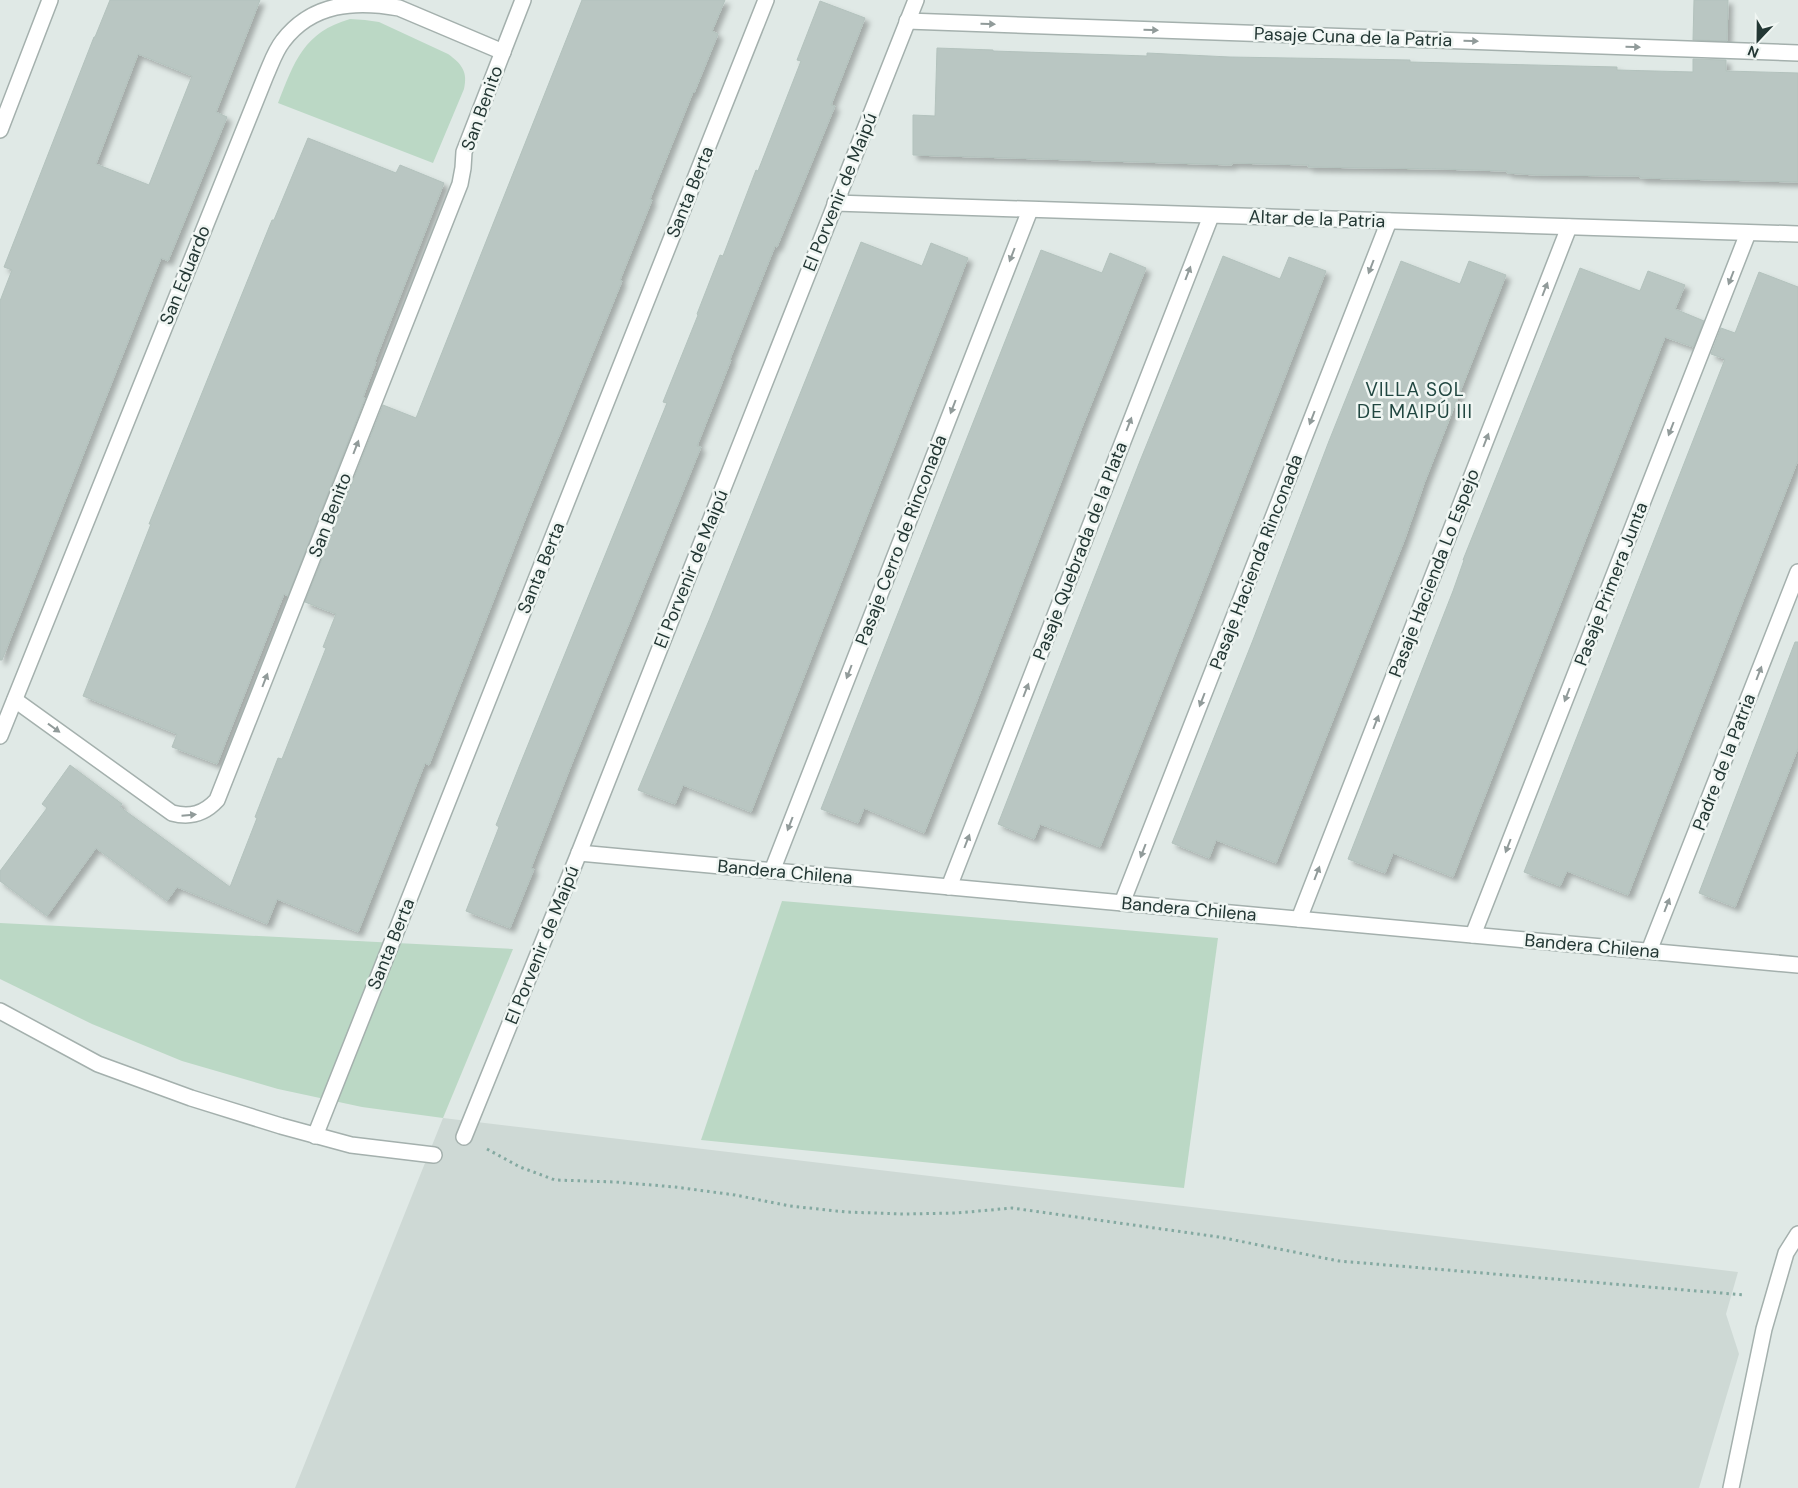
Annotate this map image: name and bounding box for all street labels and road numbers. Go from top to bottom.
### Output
street label: Pasaje Cuna de la Patria [1253,22,1453,52]
street label: San Benito [456,62,508,154]
street label: El Porvenir de Maipú [797,109,883,275]
street label: Santa Berta [661,143,719,241]
street label: Altar de la Patria [1248,205,1386,233]
street label: San Eduardo [154,222,216,328]
street label: Pasaje Cerro de Rinconada [850,431,952,649]
street label: Pasaje Quebrada de la Plata [1027,438,1133,664]
street label: Pasaje Hacienda Rinconada [1204,451,1308,673]
street label: Pasaje Hacienda Lo Espejo [1383,465,1485,681]
street label: San Benito [303,469,357,561]
street label: El Porvenir de Maipú [648,486,734,652]
street label: Pasaje Primera Junta [1569,499,1653,669]
street label: Santa Berta [512,519,570,617]
street label: Padre de la Patria [1687,690,1761,834]
street label: Bandera Chilena [716,854,854,890]
street label: El Porvenir de Maipú [499,862,585,1028]
street label: Bandera Chilena [1120,891,1258,927]
street label: Santa Berta [362,895,420,993]
street label: Bandera Chilena [1523,928,1661,964]

